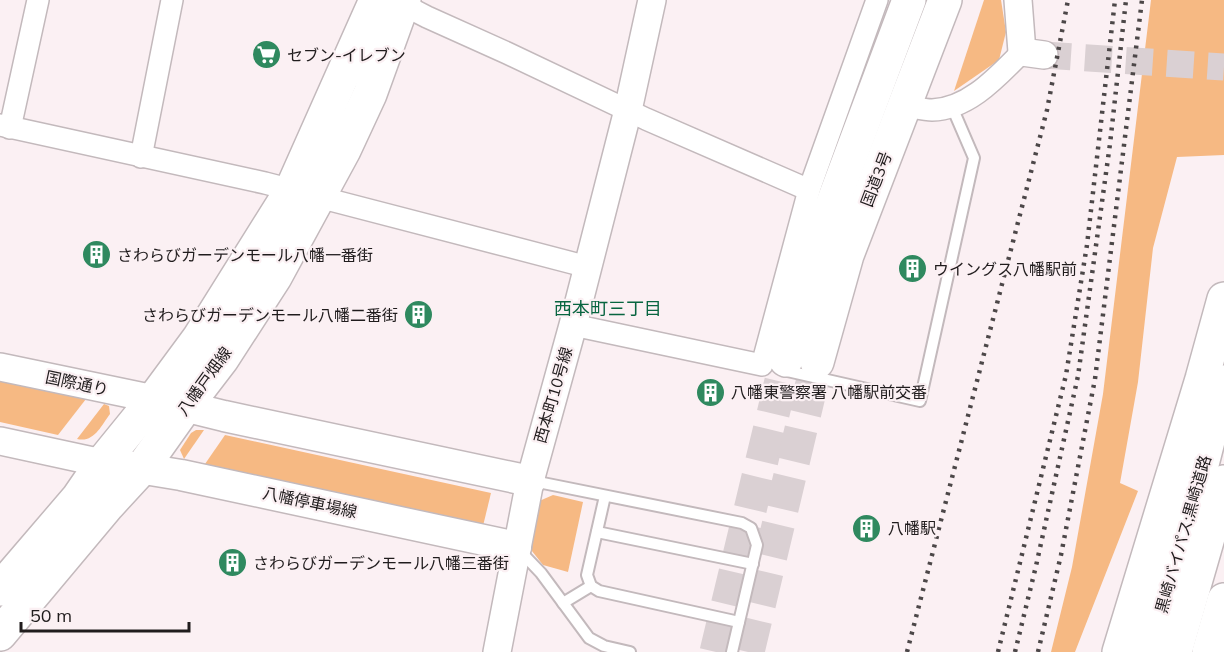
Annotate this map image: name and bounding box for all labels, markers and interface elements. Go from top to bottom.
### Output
supermarket icon: セブン-イレブン [250,39,282,71]
place label: セブン-イレブン [287,45,406,65]
street label: 国道3号 [856,149,896,209]
building icon: さわらびガーデンモール八幡一番街 [80,239,112,271]
place label: さわらびガーデンモール八幡一番街 [117,245,373,265]
building icon: ウイングス八幡駅前 [896,253,928,285]
place label: ウイングス八幡駅前 [933,259,1077,279]
district label: 西本町三丁目 [554,297,662,320]
building icon: さわらびガーデンモール八幡二番街 [403,299,435,331]
place label: さわらびガーデンモール八幡二番街 [142,305,398,325]
street label: 八幡戸畑線 [172,343,236,419]
street label: 西本町10号線 [530,345,576,445]
street label: 国際通り [44,367,110,399]
building icon: 八幡東警察署 八幡駅前交番 [694,376,726,408]
place label: 八幡東警察署 八幡駅前交番 [731,382,927,402]
street label: 黒崎バイパス;黒崎道路 [1151,453,1215,615]
street label: 八幡停車場線 [261,482,359,522]
building icon: 八幡駅 [851,512,883,544]
place label: 八幡駅 [888,518,936,538]
building icon: さわらびガーデンモール八幡三番街 [216,547,248,579]
place label: さわらびガーデンモール八幡三番街 [253,553,509,573]
scale bar [21,595,189,633]
text: 50 m [30,604,72,627]

